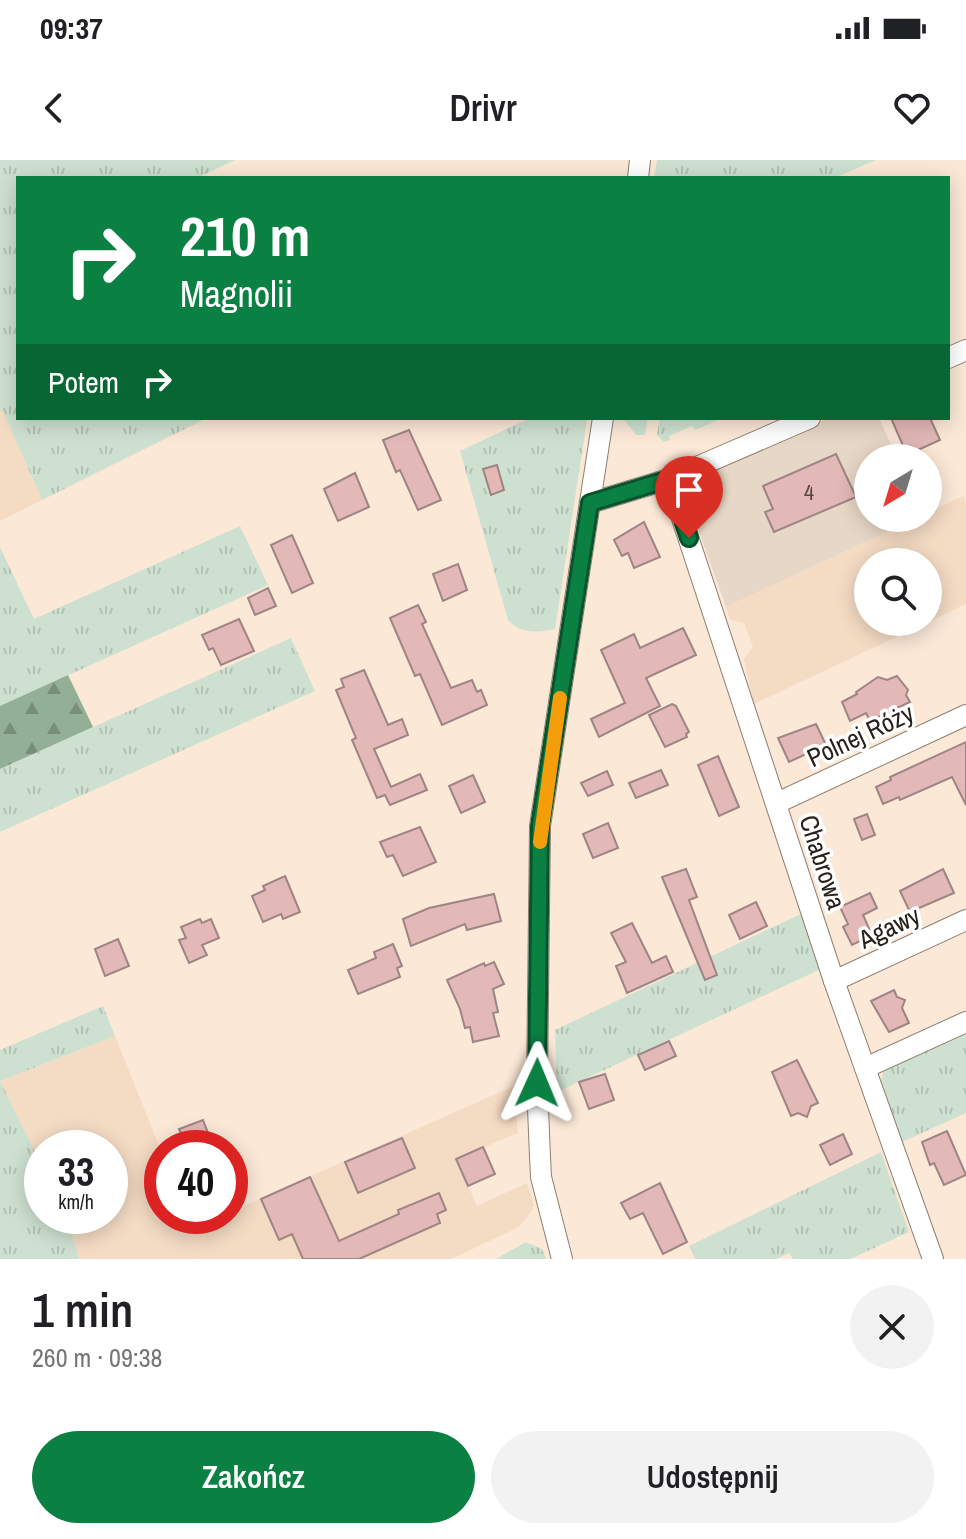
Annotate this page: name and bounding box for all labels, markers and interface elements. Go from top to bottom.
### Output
text: 09:37 [40,8,103,48]
text: Drivr [449,84,517,132]
icon: back [32,86,76,130]
icon: heart [890,86,934,130]
text: 210 m [180,198,310,273]
icon: right [48,208,152,312]
text: Magnolii [180,270,293,318]
icon: right [135,360,179,404]
text: Potem [48,362,119,402]
north arrow [854,444,942,532]
map controls [854,444,942,636]
pin [655,456,723,538]
icon: arrive [667,468,711,512]
house number: 4 [804,477,814,507]
button: search [854,548,942,636]
street label: Polnej Róży [801,695,919,775]
street label: Chabrowa [791,810,855,914]
street label: Agawy [852,897,926,957]
position arrow [495,1041,579,1125]
speed limit sign: 40 [144,1130,248,1234]
text: 33 [58,1145,94,1198]
text: km/h [58,1188,94,1215]
text: 1 min [32,1277,133,1342]
button: close [850,1285,934,1369]
text: 260 m · 09:38 [32,1340,162,1375]
button: Zakończ [32,1431,475,1523]
button: Udostępnij [491,1431,934,1523]

